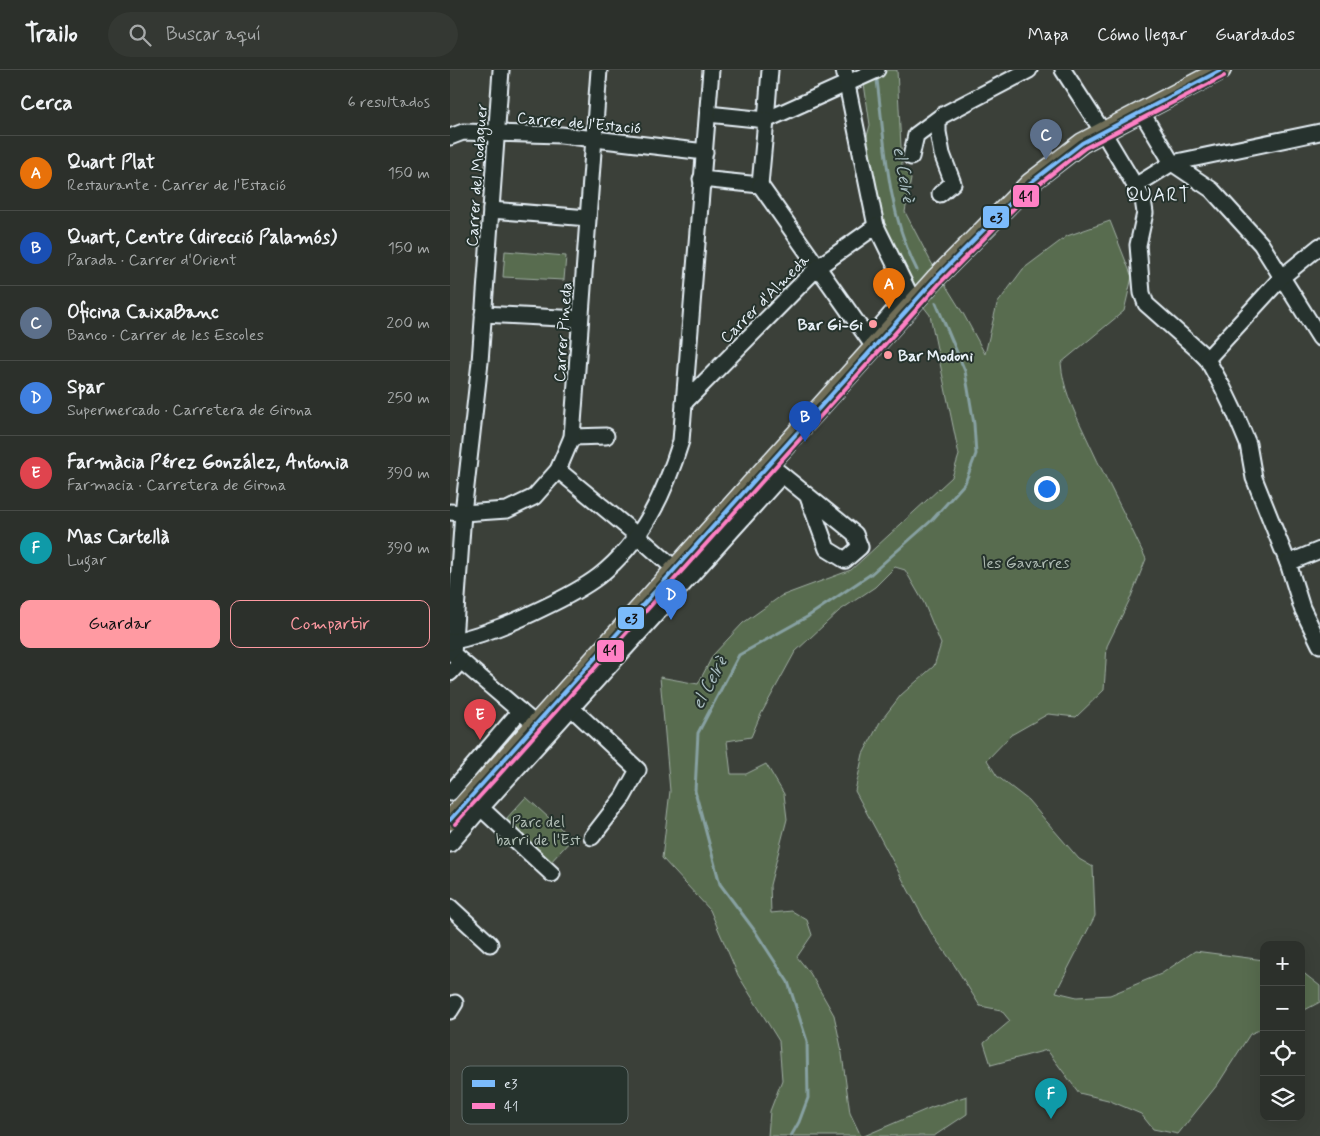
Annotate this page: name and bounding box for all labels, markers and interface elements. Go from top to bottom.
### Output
search box [108,12,458,57]
text: Trailo [25,19,78,50]
icon: search [126,21,154,49]
text: Buscar aquí [166,22,261,47]
text: Mapa [1028,23,1069,47]
text: Cómo llegar [1097,23,1187,47]
text: Guardados [1215,23,1295,47]
text: Cerca [20,89,73,117]
text: 6 resultados [348,92,430,113]
street label: Carrer del Modaguer [462,103,494,247]
street label: Carrer de l'Estació [516,108,642,139]
pin: C [1030,119,1062,160]
water label: el Celrè [886,144,920,206]
text: Quart Plat [67,150,155,175]
text: A [31,163,41,184]
text: 150 m [388,163,430,184]
text: Restaurante · Carrer de l'Estació [67,175,286,196]
district label: QUART [1126,183,1190,208]
line badge: 41 [1012,184,1040,208]
text: 41 [1019,188,1033,206]
line badge: e3 [982,205,1010,229]
text: e3 [989,209,1003,227]
text: Quart, Centre (direcció Palamós) [67,225,337,250]
text: B [31,238,41,259]
text: 150 m [388,238,430,259]
text: Parada · Carrer d'Orient [67,250,237,271]
street label: Carrer d'Almeda [716,250,815,348]
pin: A [873,268,905,309]
street label: Carrer Pineda [550,281,577,383]
text: Oficina CaixaBanc [67,300,219,325]
text: C [30,313,42,334]
text: 200 m [386,313,430,334]
place label: Bar Gi-Gi [798,315,863,336]
marker: Bar Gi-Gi [867,318,879,330]
text: Banco · Carrer de les Escoles [67,325,264,346]
place label: Bar Modoni [898,346,973,367]
marker: Bar Modoni [882,349,894,361]
text: Spar [67,375,105,400]
text: D [30,388,42,409]
text: 250 m [387,388,430,409]
text: Supermercado · Carretera de Girona [67,400,312,421]
pin: B [789,401,821,442]
text: Farmàcia Pérez González, Antonia [67,450,349,475]
text: E [31,463,41,484]
text: 390 m [387,463,430,484]
text: Farmacia · Carretera de Girona [67,475,286,496]
your location [1034,476,1060,502]
text: Mas Cartellà [67,525,170,550]
text: F [32,538,40,559]
text: 390 m [387,538,430,559]
text: Lugar [67,550,106,571]
park label: les Gavarres [982,553,1070,574]
pin: D [655,579,687,620]
button: Guardar [20,600,220,648]
button: Compartir [230,600,430,648]
line badge: e3 [617,606,645,630]
text: e3 [624,610,638,628]
line badge: 41 [596,639,625,663]
text: 41 [603,642,617,660]
water label: el Celrè [686,651,735,714]
pin: E [464,699,496,740]
park label: Parc del barri de l'Est [495,812,581,851]
map controls [1260,941,1305,1121]
button: + [1260,941,1305,986]
button: − [1260,986,1305,1031]
button: locate [1260,1031,1305,1076]
legend [462,1066,628,1124]
text: e3 [504,1075,517,1093]
button: layers [1260,1076,1305,1121]
pin: F [1035,1078,1067,1119]
text: 41 [504,1098,518,1116]

